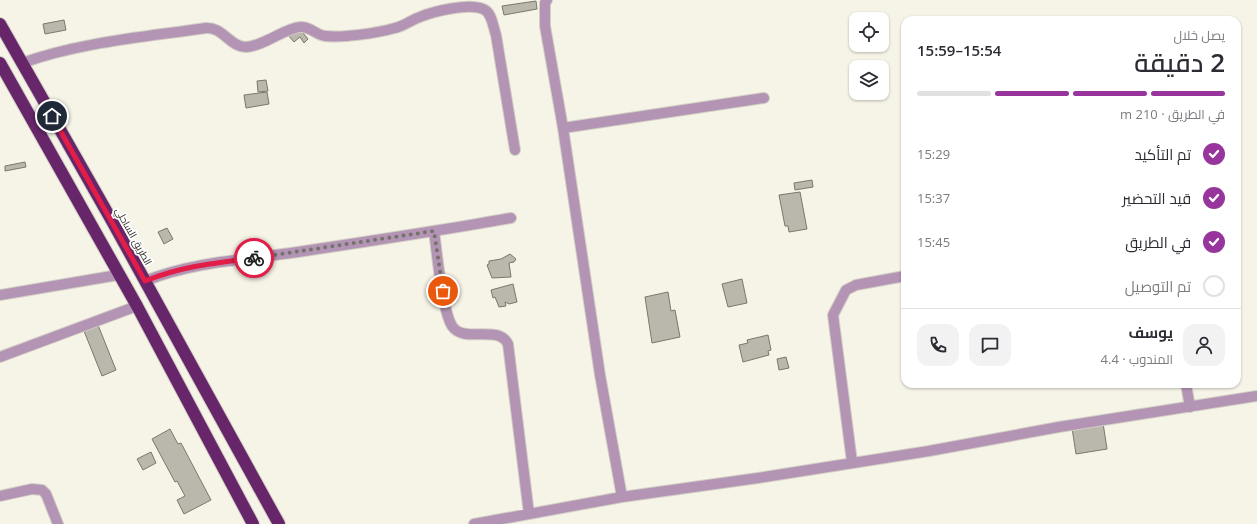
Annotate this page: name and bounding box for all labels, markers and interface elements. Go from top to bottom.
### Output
map controls [849,12,889,100]
button: locate [849,12,889,52]
text: يصل خلال [1173,26,1225,44]
text: 15:54–15:59 [917,40,1001,60]
text: 2 دقيقة [1134,44,1225,80]
button: layers [849,60,889,100]
pin [35,99,69,133]
icon: home [41,105,63,127]
text: في الطريق · 210 m [1120,105,1225,123]
icon: check [1203,143,1225,165]
text: تم التأكيد [1134,144,1191,164]
text: 15:29 [917,145,950,163]
icon: check [1203,187,1225,209]
text: قيد التحضير [1122,188,1191,208]
text: 15:37 [917,189,950,207]
street label: الطريق الساحلي [111,205,156,268]
icon: check [1203,231,1225,253]
text: في الطريق [1125,232,1191,252]
text: 15:45 [917,233,950,251]
courier [234,238,274,278]
icon: bike [243,247,265,269]
pin [426,274,460,308]
text: تم التوصيل [1125,276,1191,296]
icon: bag [432,280,454,302]
text: يوسف [1128,322,1173,342]
button: phone [917,324,959,366]
button: chat [969,324,1011,366]
button: person [1183,324,1225,366]
text: المندوب · 4.4 [1101,350,1173,368]

